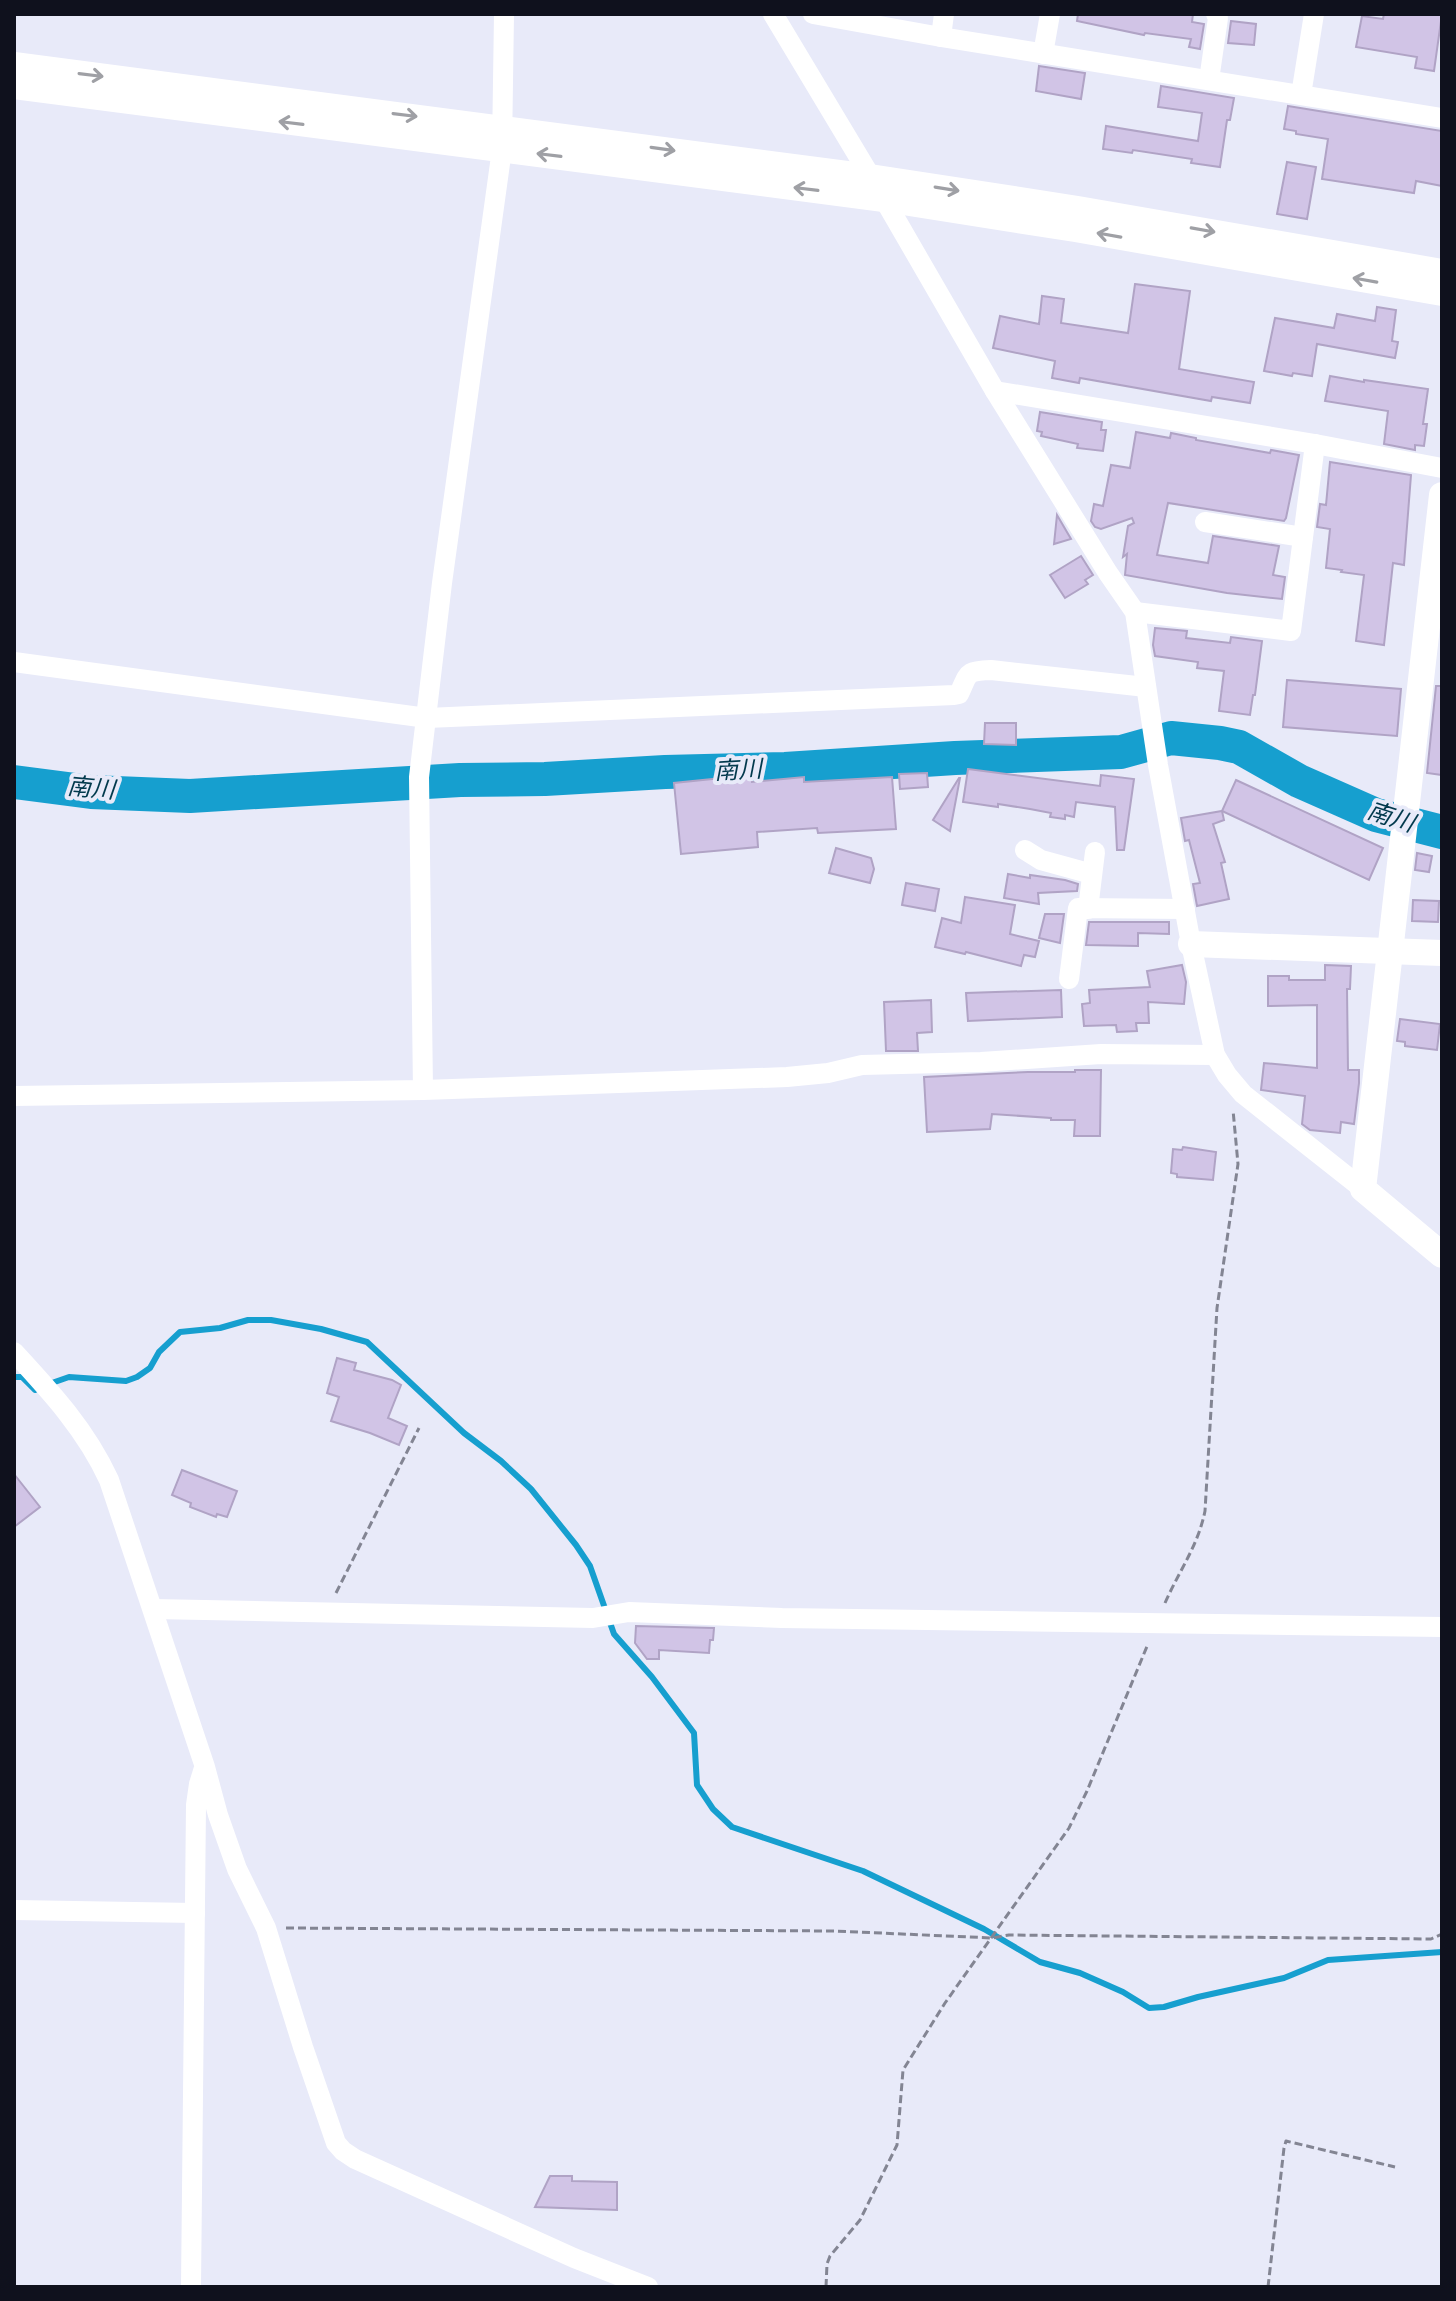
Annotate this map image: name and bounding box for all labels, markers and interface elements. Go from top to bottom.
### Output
one-way arrow [77,67,104,82]
one-way arrow [392,108,417,123]
one-way arrow [279,115,304,130]
one-way arrow [649,142,675,157]
one-way arrow [536,148,563,163]
one-way arrow [794,181,820,196]
one-way arrow [933,182,959,197]
one-way arrow [1190,224,1215,239]
one-way arrow [1097,227,1122,242]
one-way arrow [1353,271,1378,286]
water label: 南川 [713,755,766,785]
water label: 南川 [66,772,119,804]
water label: 南川 [1364,796,1421,839]

